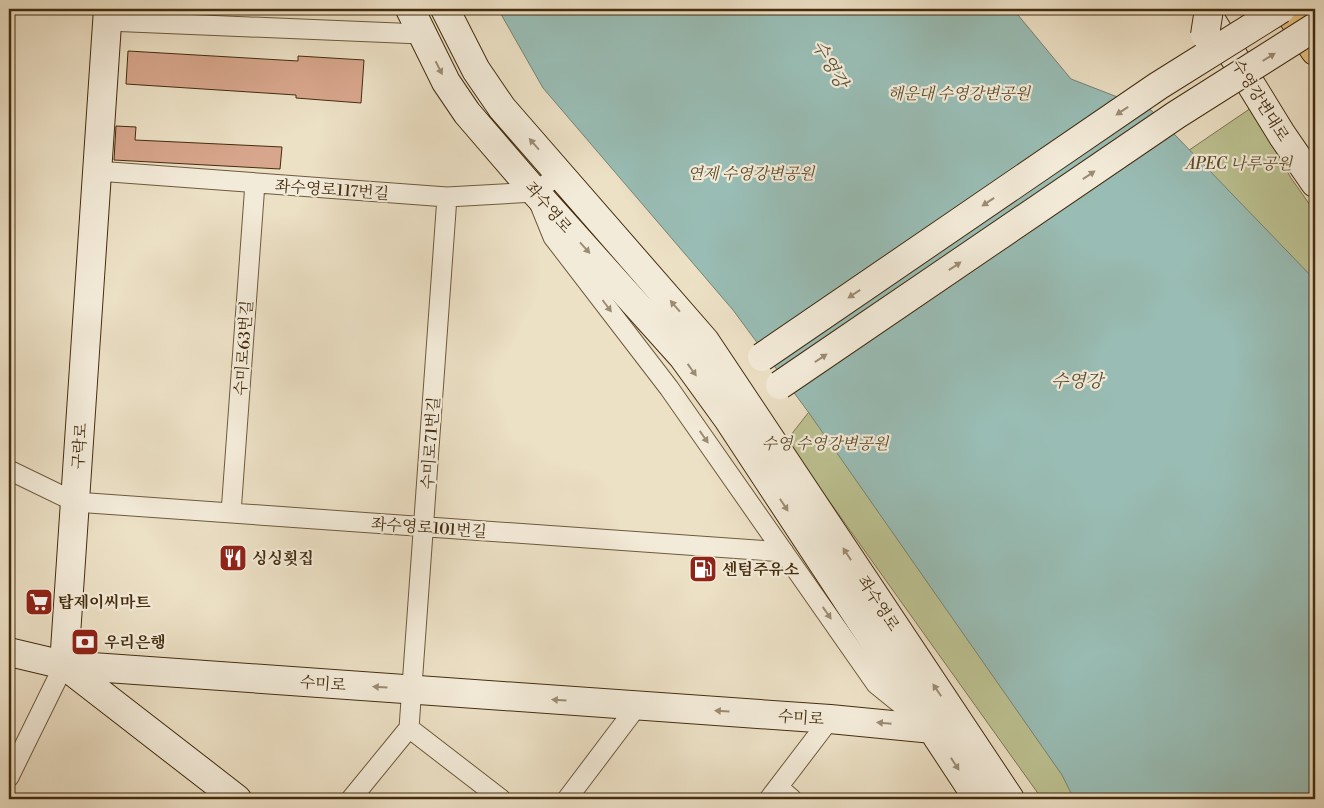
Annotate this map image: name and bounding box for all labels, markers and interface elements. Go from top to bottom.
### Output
water label: 수영강 [807,36,854,95]
one-way arrow [1262,52,1275,61]
street label: 수영강변대로 [1227,56,1293,146]
one-way arrow [435,61,443,76]
park label: 해운대 수영강변공원 [888,84,1032,104]
one-way arrow [1115,106,1129,116]
one-way arrow [528,139,540,151]
park label: APEC 나루공원 [1184,154,1294,174]
park label: 연제 수영강변공원 [688,164,816,184]
one-way arrow [1082,170,1096,180]
street label: 좌수영로117번길 [274,176,390,204]
street label: 좌수영로 [520,178,576,238]
one-way arrow [981,197,995,207]
one-way arrow [579,242,591,254]
one-way arrow [948,262,961,271]
one-way arrow [847,289,861,299]
one-way arrow [602,299,613,312]
street label: 수미로63번길 [231,300,257,397]
one-way arrow [670,300,681,312]
one-way arrow [814,353,827,363]
one-way arrow [687,363,698,376]
water label: 수영강 [1051,370,1106,393]
street label: 수미로71번길 [418,396,444,490]
street label: 구락로 [68,422,92,470]
one-way arrow [699,430,709,444]
park label: 수영 수영강변공원 [762,434,890,454]
one-way arrow [779,498,788,511]
street label: 좌수영로101번길 [370,514,488,542]
restaurant icon: 싱싱횟집 [218,543,248,573]
one-way arrow [843,548,852,561]
place label: 싱싱횟집 [252,549,314,569]
fuel station icon: 센텀주유소 [688,554,718,584]
place label: 센텀주유소 [722,560,800,580]
street label: 좌수영로 [853,572,904,635]
supermarket icon: 탑제이씨마트 [24,587,54,617]
place label: 탑제이씨마트 [58,593,151,613]
one-way arrow [822,606,832,620]
bank icon: 우리은행 [70,627,100,657]
place label: 우리은행 [104,633,166,653]
street label: 수미로 [299,672,347,696]
one-way arrow [372,683,388,691]
one-way arrow [932,683,942,697]
one-way arrow [551,695,567,703]
street label: 수미로 [777,706,825,730]
one-way arrow [713,707,729,715]
one-way arrow [875,719,891,727]
one-way arrow [950,758,960,771]

